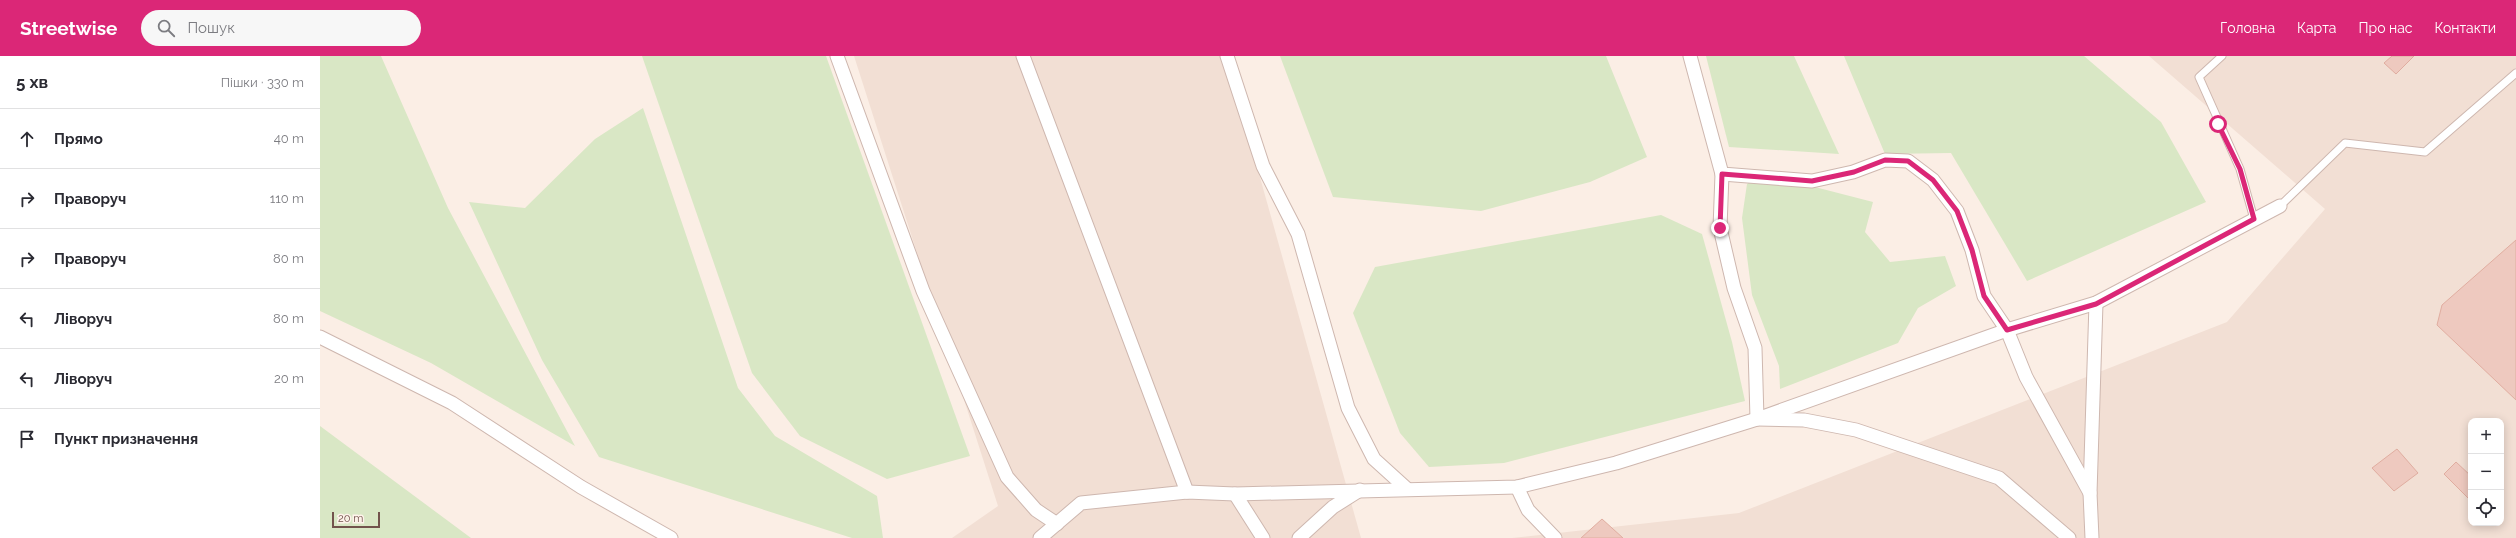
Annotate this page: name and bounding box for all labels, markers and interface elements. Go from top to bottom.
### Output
search box [141,10,421,46]
text: Streetwise [20,17,117,39]
icon: search [155,17,177,39]
text: Пошук [187,19,235,37]
text: Головна [2220,20,2275,36]
text: Карта [2297,20,2337,36]
text: Про нас [2359,20,2413,36]
text: Контакти [2435,20,2496,36]
text: 5 хв [16,72,48,92]
text: Пішки · 330 m [221,75,304,90]
route start [2209,115,2227,133]
icon: ahead [16,128,38,150]
text: Прямо [54,130,103,148]
text: 40 m [274,131,304,146]
icon: right [16,188,38,210]
text: Праворуч [54,190,126,208]
text: 110 m [270,191,304,206]
route end [1711,219,1729,237]
icon: right [16,248,38,270]
text: Праворуч [54,250,126,268]
text: 80 m [273,251,304,266]
icon: left [16,308,38,330]
text: Ліворуч [54,310,112,328]
text: 80 m [273,311,304,326]
icon: left [16,368,38,390]
text: Ліворуч [54,370,112,388]
text: 20 m [274,371,304,386]
map controls [2468,418,2504,526]
button: + [2468,418,2504,454]
icon: arrive [16,428,38,450]
text: Пункт призначення [54,430,198,448]
button: − [2468,454,2504,490]
button: locate [2468,490,2504,526]
scale bar [332,510,380,529]
text: 20 m [338,512,363,525]

